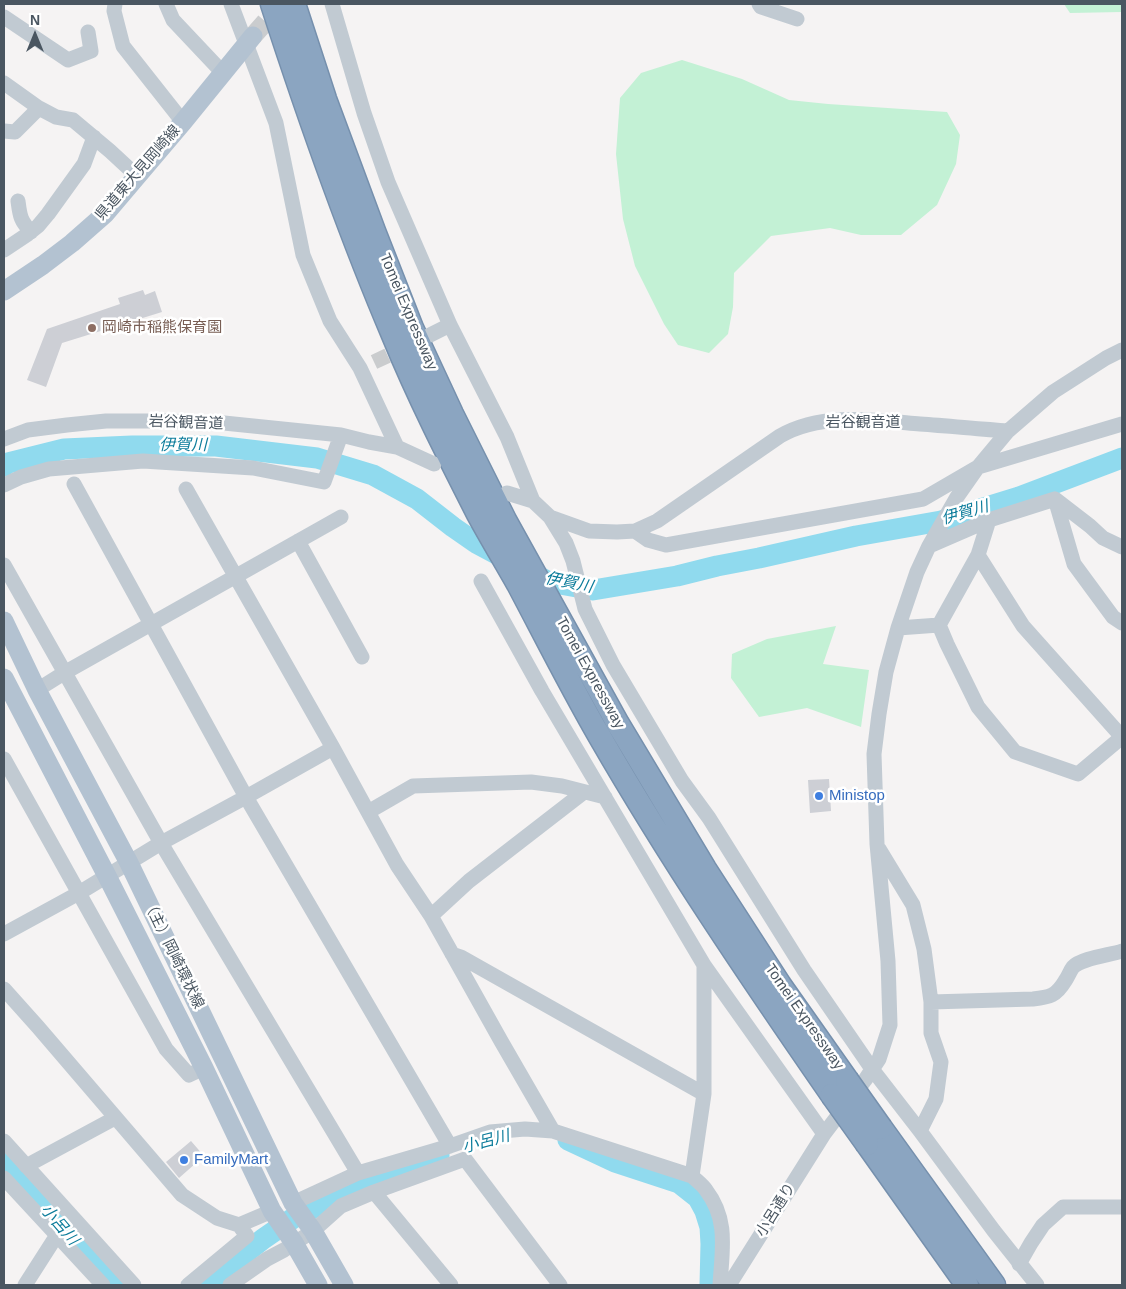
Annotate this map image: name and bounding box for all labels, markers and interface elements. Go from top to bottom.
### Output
north arrow [10,10,60,60]
text: N [30,12,40,28]
street label: 県道東大見岡崎線 [92,122,184,224]
street label: Tomei Expressway [375,251,441,373]
place label: 岡崎市稲熊保育園 [102,319,222,337]
marker: 岡崎市稲熊保育園 [86,322,98,334]
street label: 岩谷観音道 [148,413,224,433]
street label: 岩谷観音道 [826,414,900,432]
water label: 伊賀川 [159,436,207,456]
water label: 伊賀川 [939,497,991,529]
water label: 伊賀川 [544,569,594,597]
street label: Tomei Expressway [552,614,628,732]
place label: Ministop [829,787,885,805]
marker: Ministop [813,790,825,802]
street label: （主）岡崎環状線 [139,896,207,1012]
street label: Tomei Expressway [761,961,847,1073]
water label: 小呂川 [460,1127,512,1157]
place label: FamilyMart [194,1151,268,1169]
marker: FamilyMart [178,1154,190,1166]
street label: 小呂通り [752,1180,800,1240]
water label: 小呂川 [36,1201,82,1249]

